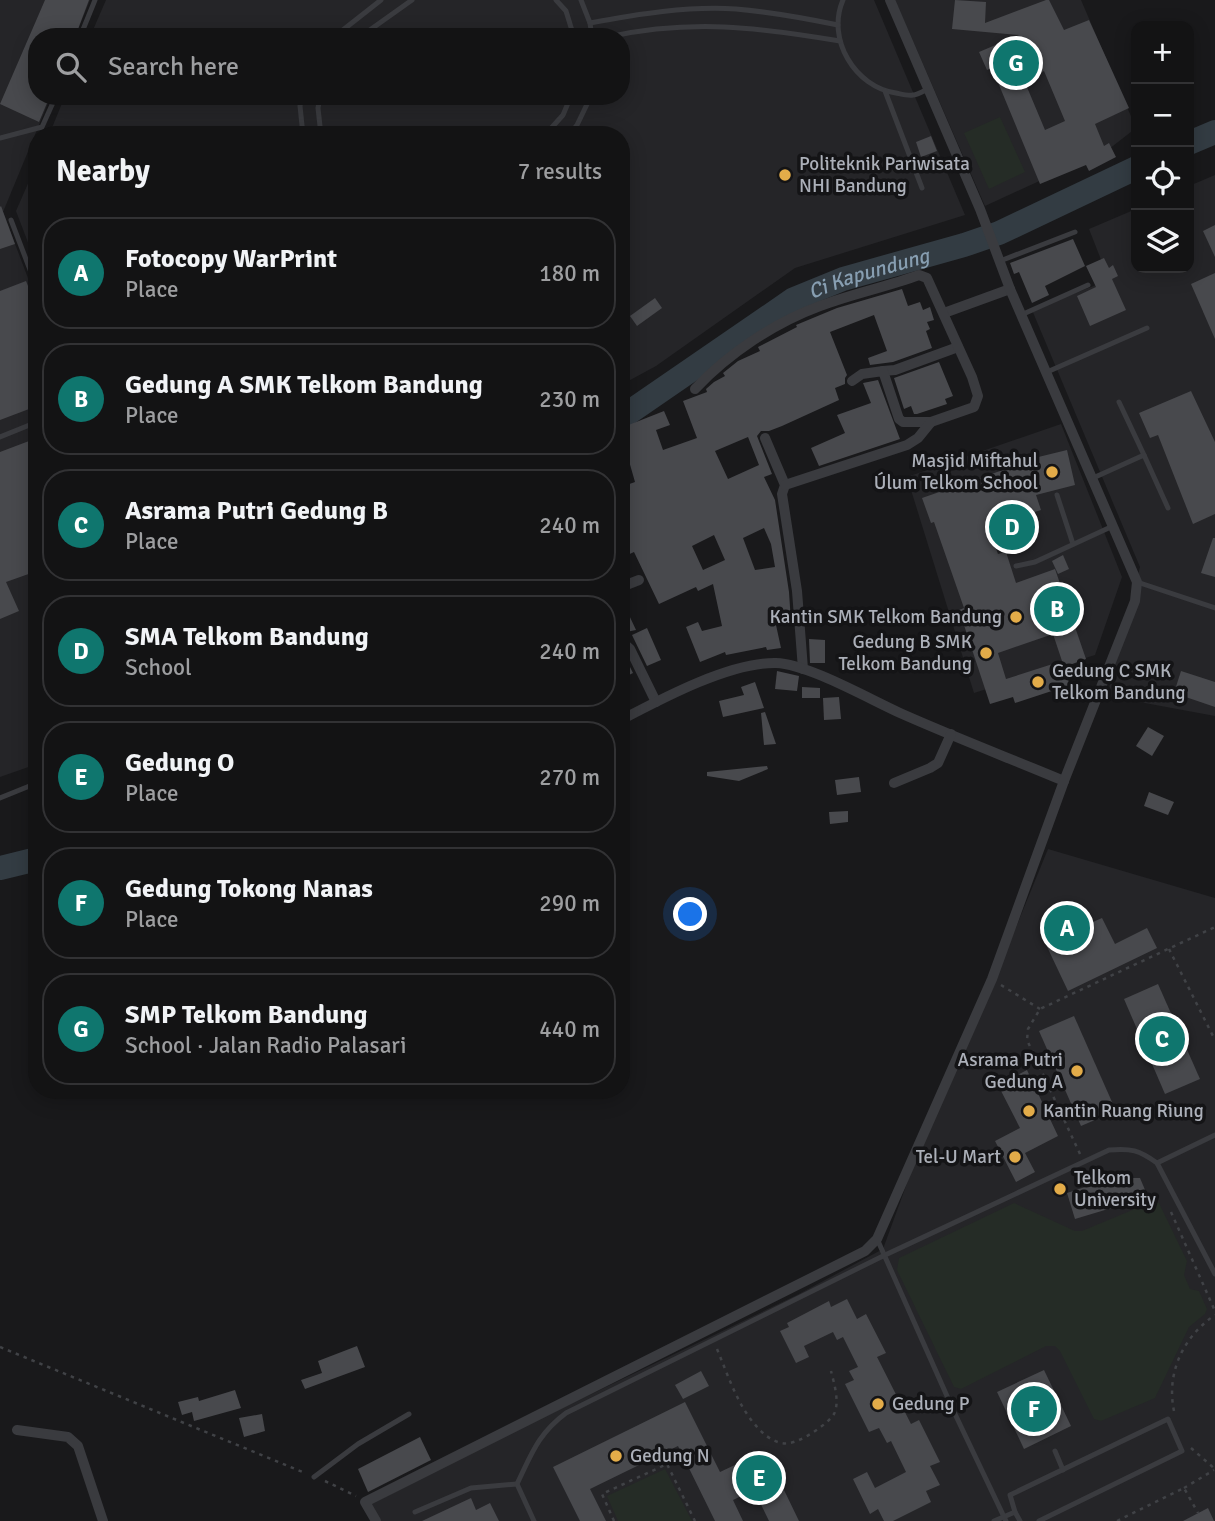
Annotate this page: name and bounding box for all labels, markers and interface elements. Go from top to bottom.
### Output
map controls [1131,21,1194,273]
button: + [1131,21,1194,84]
search box [28,28,630,105]
pin: G [993,37,1039,89]
icon: search [52,48,90,86]
text: Search here [108,51,239,83]
button: − [1131,84,1194,147]
button: locate [1131,147,1194,210]
place label: Politeknik Pariwisata NHI Bandung [799,152,970,198]
text: Nearby [56,153,150,190]
text: 7 results [518,157,602,186]
marker: Politeknik Pariwisata NHI Bandung [777,167,793,183]
button: layers [1131,210,1194,273]
water label: Ci Kapundung [804,242,934,305]
text: Fotocopy WarPrint [125,243,337,275]
text: A [74,259,88,288]
text: 180 m [539,259,600,288]
text: Place [125,275,179,304]
text: Gedung A SMK Telkom Bandung [125,369,483,401]
text: B [74,385,88,414]
text: 230 m [539,385,600,414]
text: Place [125,401,179,430]
place label: Masjid Miftahul Úlum Telkom School [874,449,1038,495]
marker: Masjid Miftahul Úlum Telkom School [1044,464,1060,480]
text: Asrama Putri Gedung B [125,495,388,527]
pin: D [989,501,1035,553]
text: C [74,511,88,540]
text: 240 m [539,511,600,540]
text: Place [125,527,179,556]
pin: B [1034,583,1080,635]
place label: Kantin SMK Telkom Bandung [769,605,1002,629]
marker: Kantin SMK Telkom Bandung [1008,609,1024,625]
text: SMA Telkom Bandung [125,621,369,653]
place label: Gedung B SMK Telkom Bandung [838,630,973,676]
text: D [73,637,89,666]
text: 240 m [539,637,600,666]
marker: Gedung B SMK Telkom Bandung [978,645,994,661]
text: School [125,653,192,682]
place label: Gedung C SMK Telkom Bandung [1052,659,1186,705]
marker: Gedung C SMK Telkom Bandung [1030,674,1046,690]
text: Gedung O [125,747,234,779]
text: E [74,763,88,792]
text: 270 m [539,763,600,792]
text: Place [125,779,179,808]
text: Gedung Tokong Nanas [125,873,373,905]
text: F [75,889,87,918]
text: 290 m [539,889,600,918]
your location [673,897,707,931]
pin: A [1044,902,1090,954]
text: Place [125,905,179,934]
text: SMP Telkom Bandung [125,999,368,1031]
pin: C [1139,1013,1185,1065]
text: G [73,1015,89,1044]
text: 440 m [539,1015,600,1044]
text: School · Jalan Radio Palasari [125,1031,406,1060]
place label: Asrama Putri Gedung A [958,1048,1063,1094]
marker: Asrama Putri Gedung A [1069,1063,1085,1079]
place label: Kantin Ruang Riung [1043,1099,1204,1123]
marker: Kantin Ruang Riung [1021,1103,1037,1119]
place label: Tel-U Mart [916,1145,1001,1169]
marker: Tel-U Mart [1007,1149,1023,1165]
place label: Telkom University [1074,1166,1156,1212]
marker: Telkom University [1052,1181,1068,1197]
pin: F [1011,1383,1057,1435]
place label: Gedung P [892,1392,970,1416]
marker: Gedung P [870,1396,886,1412]
place label: Gedung N [630,1444,710,1468]
marker: Gedung N [608,1448,624,1464]
pin: E [736,1452,782,1504]

